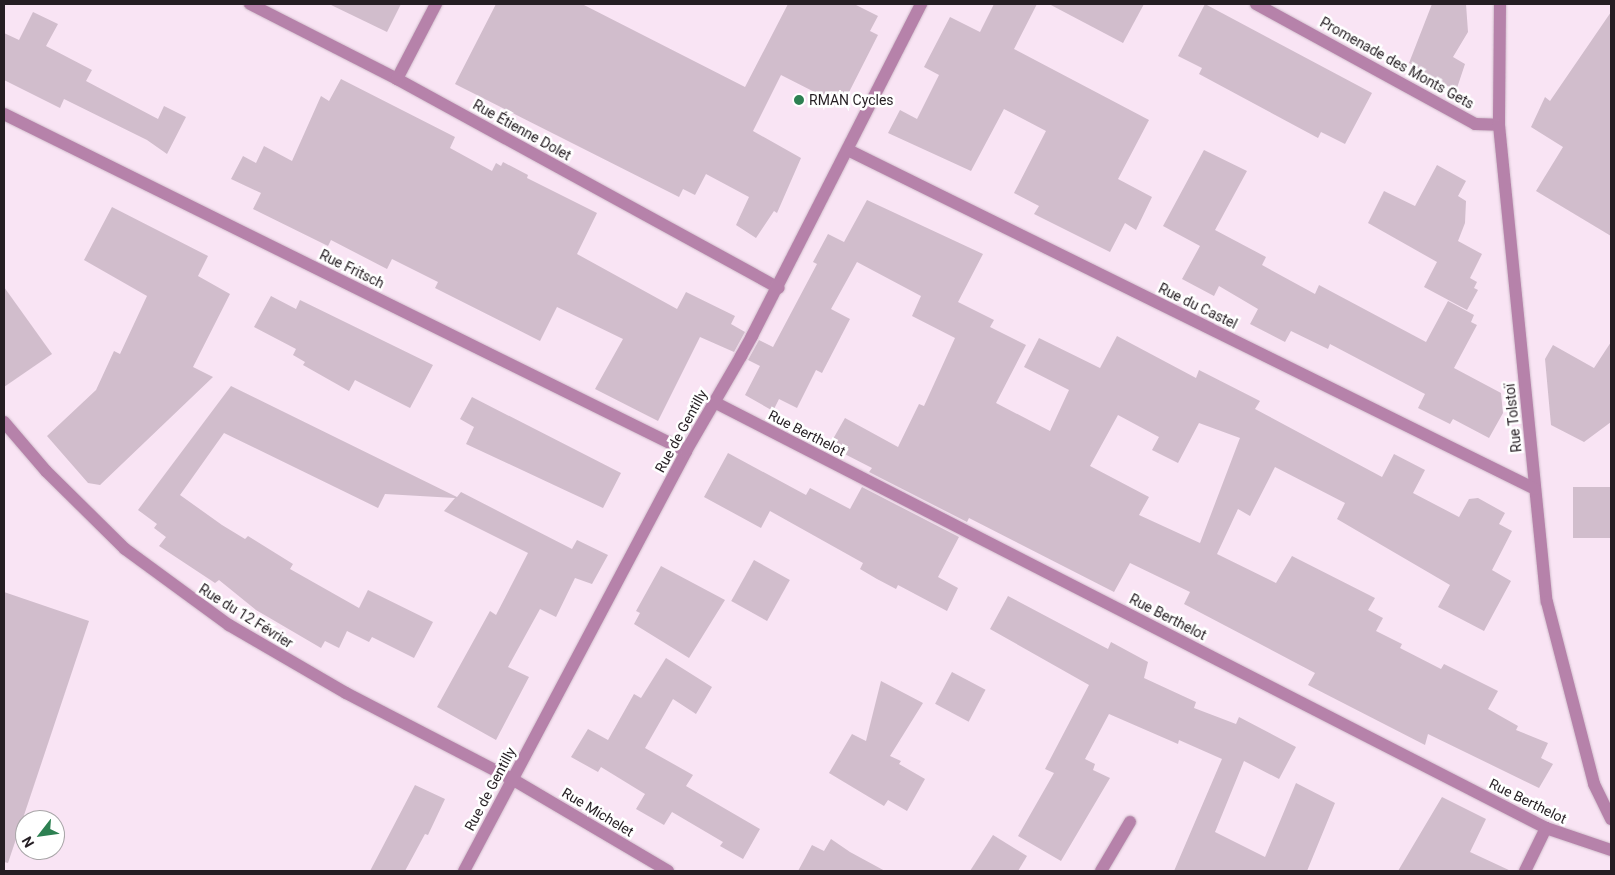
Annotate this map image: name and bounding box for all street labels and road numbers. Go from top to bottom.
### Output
street label: Promenade des Monts Gets [1317,14,1477,112]
street label: Rue Étienne Dolet [470,96,574,164]
street label: Rue Fritsch [317,246,387,292]
street label: Rue du Castel [1156,280,1240,332]
street label: Rue Tolstoï [1501,383,1525,453]
street label: Rue de Gentilly [651,387,711,475]
street label: Rue Berthelot [766,406,848,460]
street label: Rue du 12 Février [196,580,296,652]
street label: Rue Berthelot [1127,590,1209,644]
street label: Rue de Gentilly [461,744,519,834]
street label: Rue Berthelot [1486,775,1570,827]
street label: Rue Michelet [559,784,637,840]

